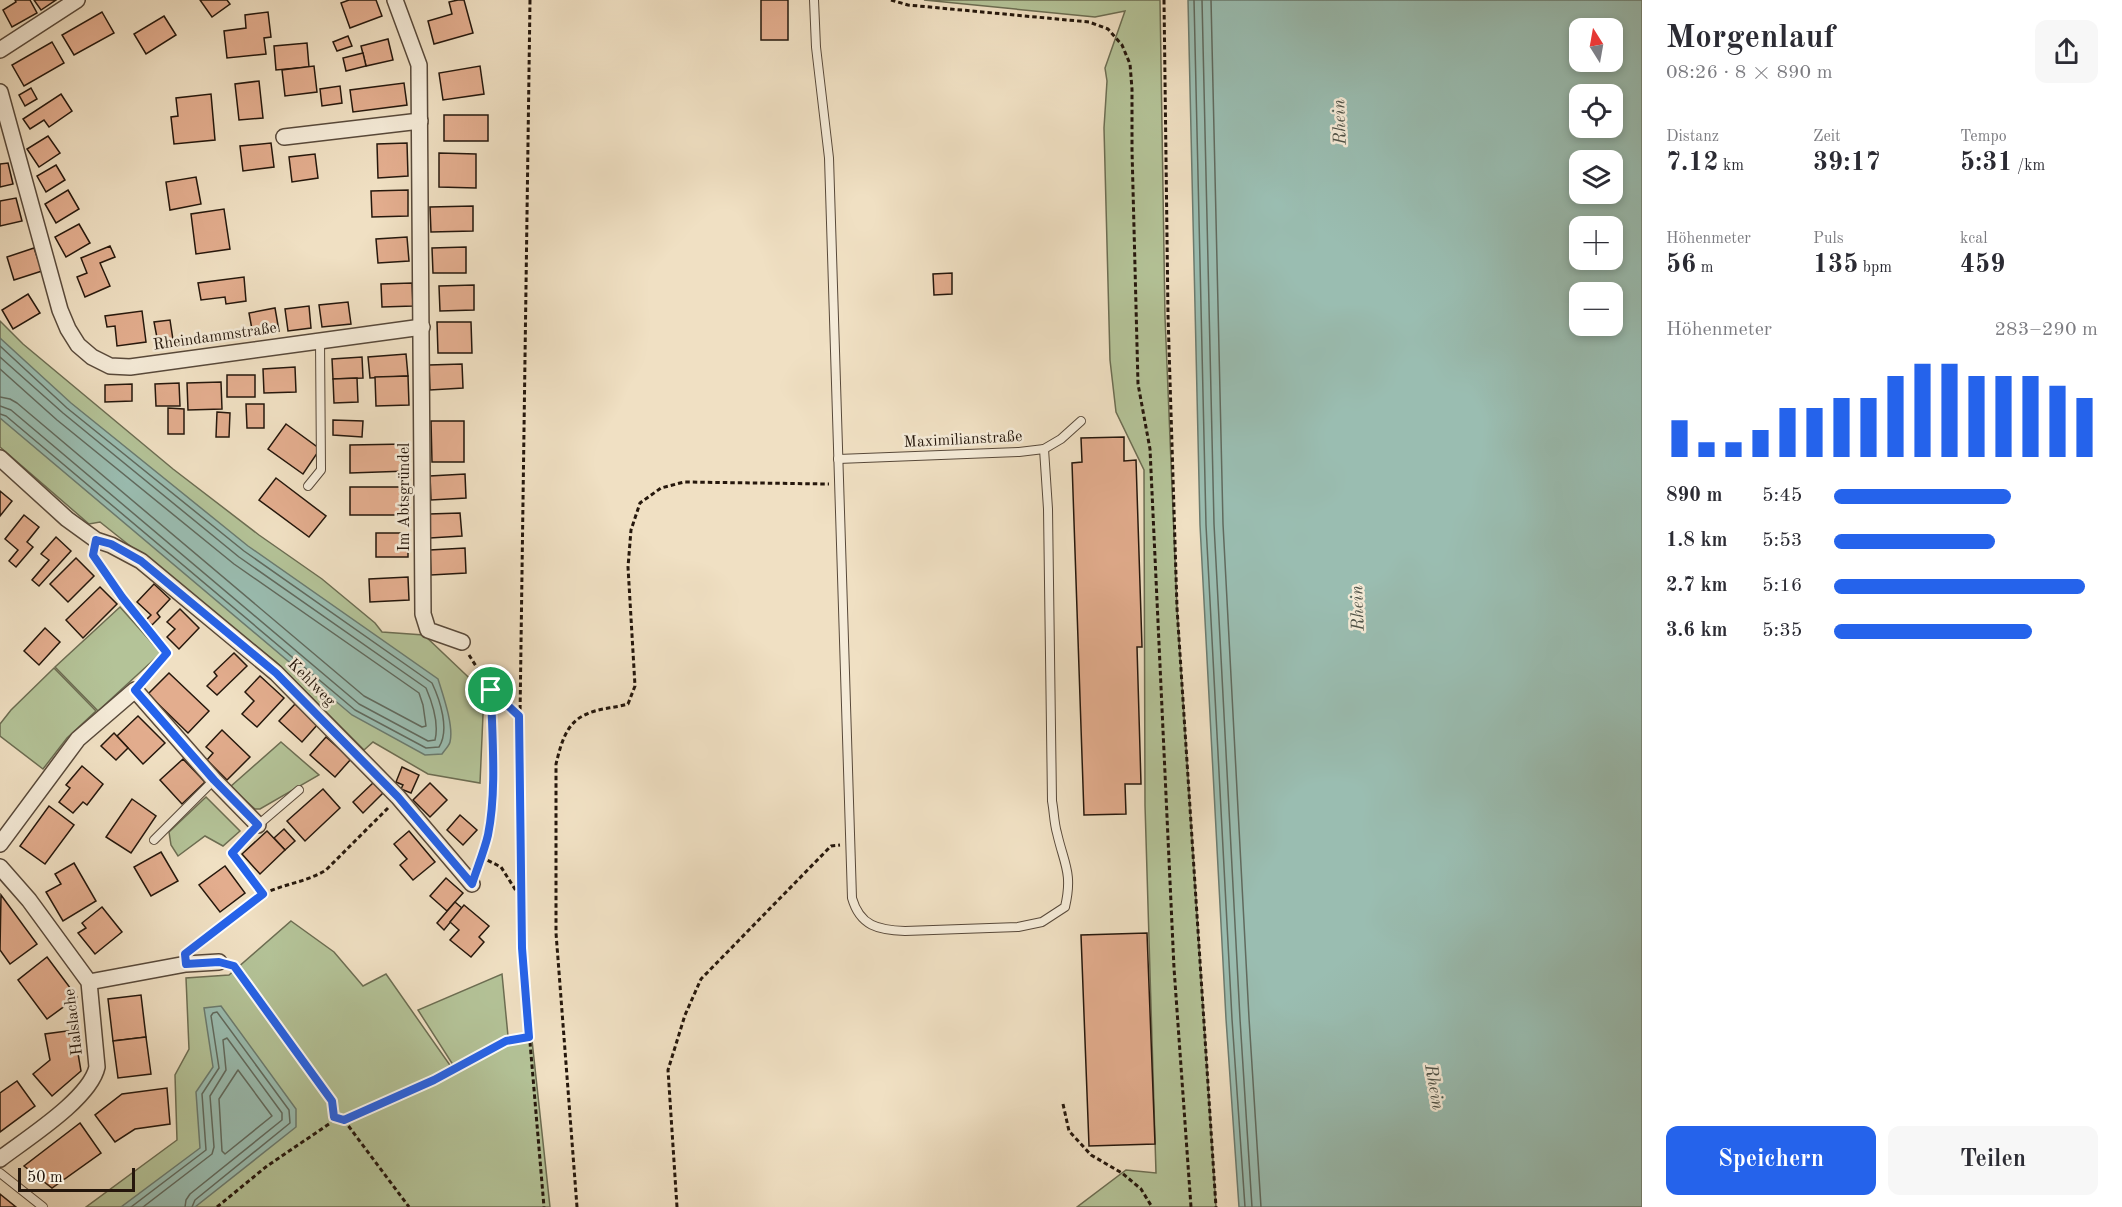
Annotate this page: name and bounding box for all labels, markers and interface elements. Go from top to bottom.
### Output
north arrow [1569,18,1623,72]
map controls [1569,18,1623,336]
button: share [2035,20,2098,83]
text: Morgenlauf [1666,22,1835,55]
text: 08:26 · 8 × 890 m [1666,63,1833,83]
button: locate [1569,84,1623,138]
water label: Rhein [1330,99,1350,146]
text: Distanz [1666,129,1719,145]
text: Zeit [1813,129,1841,145]
text: Tempo [1960,129,2007,145]
button: layers [1569,150,1623,204]
text: 7.12 [1666,150,1719,176]
text: 39:17 [1813,150,1881,176]
text: 5:31 [1960,150,2013,176]
text: km [1719,158,1744,174]
text: /km [2013,158,2045,174]
button: + [1569,216,1623,270]
text: Höhenmeter [1666,231,1751,247]
text: Puls [1813,231,1844,247]
text: kcal [1960,231,1988,247]
text: 56 [1666,252,1696,278]
text: 135 [1813,252,1858,278]
text: 459 [1960,252,2005,278]
text: m [1696,260,1713,276]
text: bpm [1858,260,1892,276]
button: − [1569,282,1623,336]
street label: Rheindammstraße [152,320,278,354]
text: Höhenmeter [1666,320,1772,340]
text: 283–290 m [1995,320,2098,340]
street label: Maximilianstraße [903,429,1023,451]
street label: Im Abtsgründel [397,443,413,551]
text: 890 m [1666,486,1722,506]
text: 5:45 [1762,486,1802,506]
text: 1.8 km [1666,531,1728,551]
text: 5:53 [1762,531,1802,551]
text: 2.7 km [1666,576,1728,596]
text: 5:16 [1762,576,1802,596]
water label: Rhein [1348,585,1368,632]
text: 3.6 km [1666,621,1728,641]
text: 5:35 [1762,621,1802,641]
street label: Kehlweg [284,656,338,710]
pin [465,664,516,715]
icon: arrive [474,673,507,706]
street label: Halslache [62,988,86,1056]
water label: Rhein [1421,1062,1447,1111]
button: Speichern [1666,1126,1876,1195]
button: Teilen [1888,1126,2098,1195]
scale bar [18,1165,135,1192]
text: 50 m [27,1170,63,1186]

